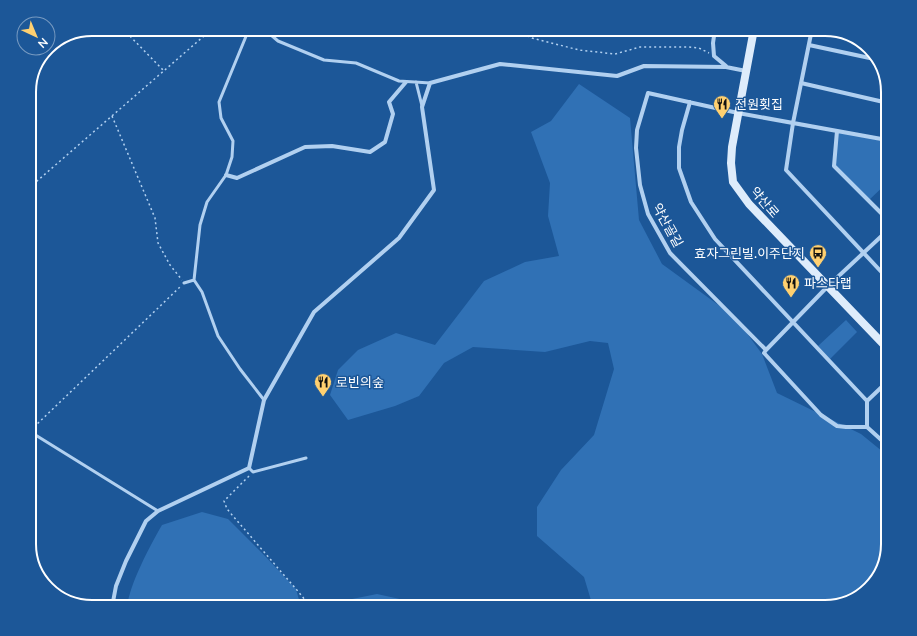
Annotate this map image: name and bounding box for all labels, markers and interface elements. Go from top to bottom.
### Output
north arrow [16,16,56,56]
text: N [36,36,51,51]
restaurant icon: 전원횟집 [712,94,732,119]
place label: 전원횟집 [735,96,783,112]
street label: 약산로 [747,183,783,221]
street label: 약산골길 [649,200,687,250]
bus stop icon: 효자그린빌.이주단지 [808,243,828,268]
place label: 효자그린빌.이주단지 [694,245,805,261]
restaurant icon: 파스타랩 [781,273,801,298]
place label: 파스타랩 [804,275,852,291]
restaurant icon: 로빈의숲 [313,372,333,397]
place label: 로빈의숲 [336,374,384,390]

